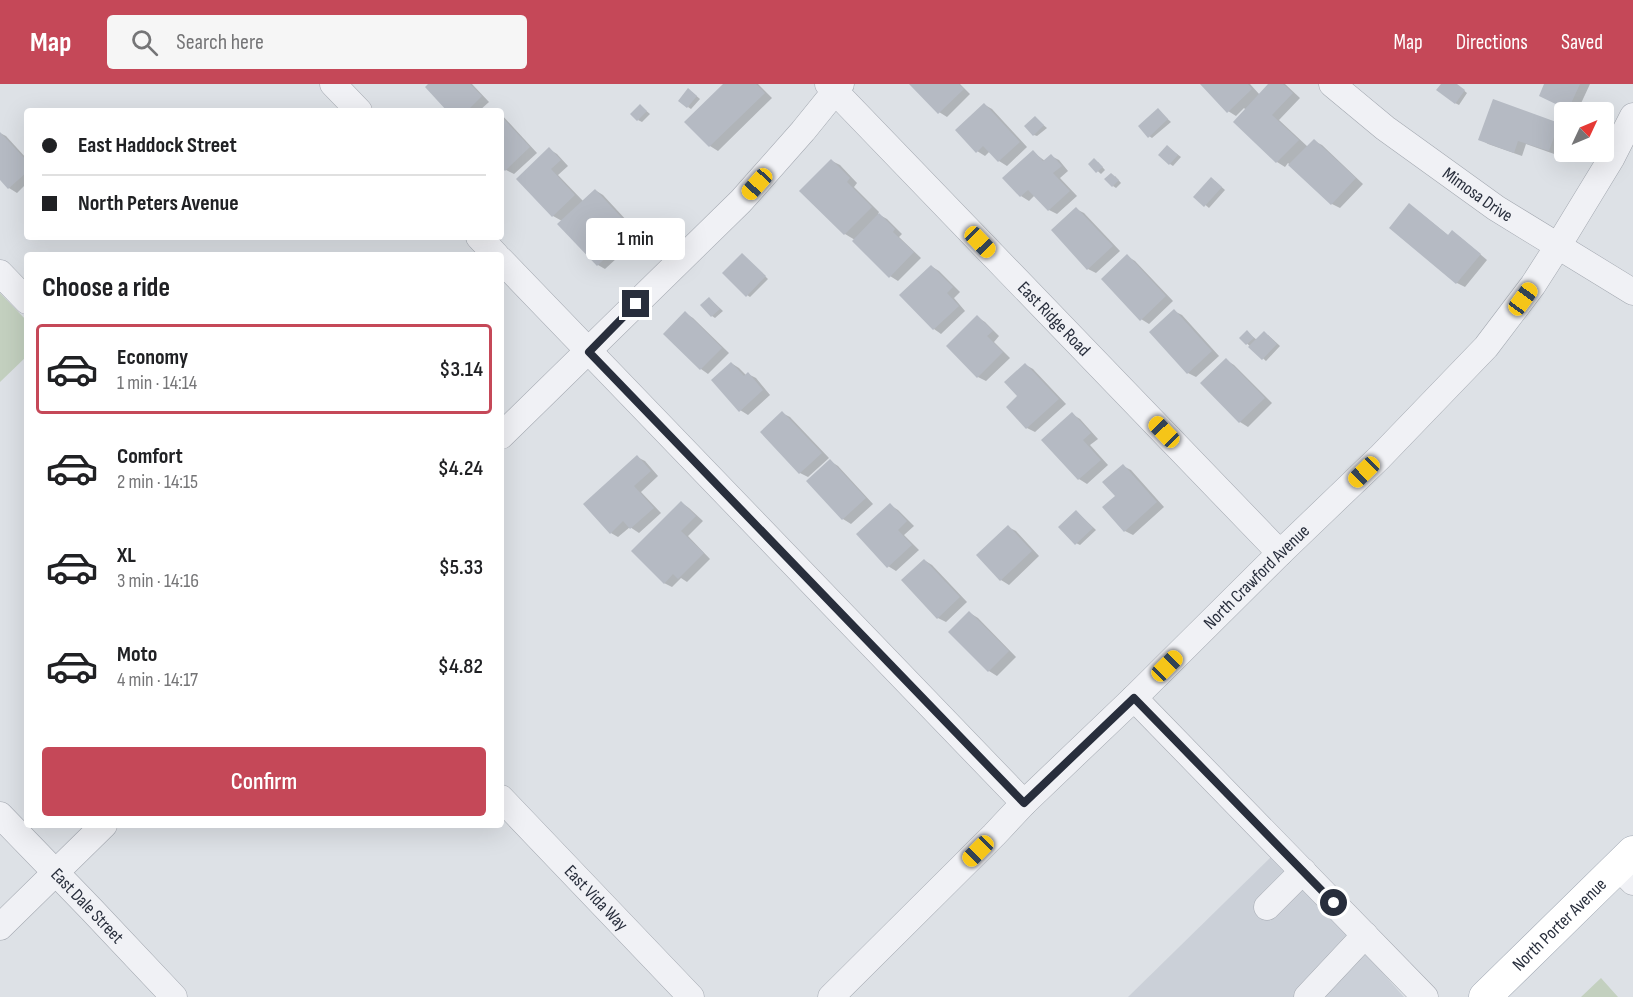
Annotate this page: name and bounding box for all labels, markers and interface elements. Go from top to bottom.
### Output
search box [107,15,527,69]
text: Map [30,26,71,59]
icon: search [128,26,161,59]
text: Search here [176,29,264,56]
text: Map [1393,30,1423,55]
text: Directions [1456,30,1528,55]
text: Saved [1561,30,1603,55]
north arrow [1554,102,1614,162]
map controls [1554,102,1614,162]
text: East Haddock Street [78,132,237,159]
street label: Mimosa Drive [1438,163,1516,227]
car [738,165,776,203]
text: North Peters Avenue [78,190,239,217]
callout: 1 min [586,217,686,259]
car [961,223,999,261]
text: 1 min [617,227,654,251]
text: Choose a ride [42,272,170,304]
street label: East Ridge Road [1013,277,1095,361]
car [1505,279,1541,319]
route end [622,290,649,317]
icon: car [45,342,99,396]
text: Economy [117,344,188,371]
text: $3.14 [439,356,483,383]
text: 1 min · 14:14 [117,371,197,395]
car [1145,413,1183,451]
icon: car [45,441,99,495]
text: Comfort [117,443,183,470]
car [1345,453,1383,491]
text: $4.24 [438,455,483,482]
text: 2 min · 14:15 [117,470,198,494]
street label: North Crawford Avenue [1199,520,1314,634]
icon: car [45,540,99,594]
text: XL [117,542,136,569]
text: $5.33 [439,554,483,581]
text: 3 min · 14:16 [117,569,199,593]
icon: car [45,639,99,693]
text: Moto [117,641,157,668]
car [1148,647,1186,685]
text: $4.82 [438,653,483,680]
text: 4 min · 14:17 [117,668,198,692]
button: Confirm [42,747,486,816]
car [959,832,997,870]
street label: East Vida Way [560,861,632,935]
street label: East Dale Street [46,864,128,948]
street label: North Porter Avenue [1508,874,1611,975]
route start [1320,889,1347,916]

